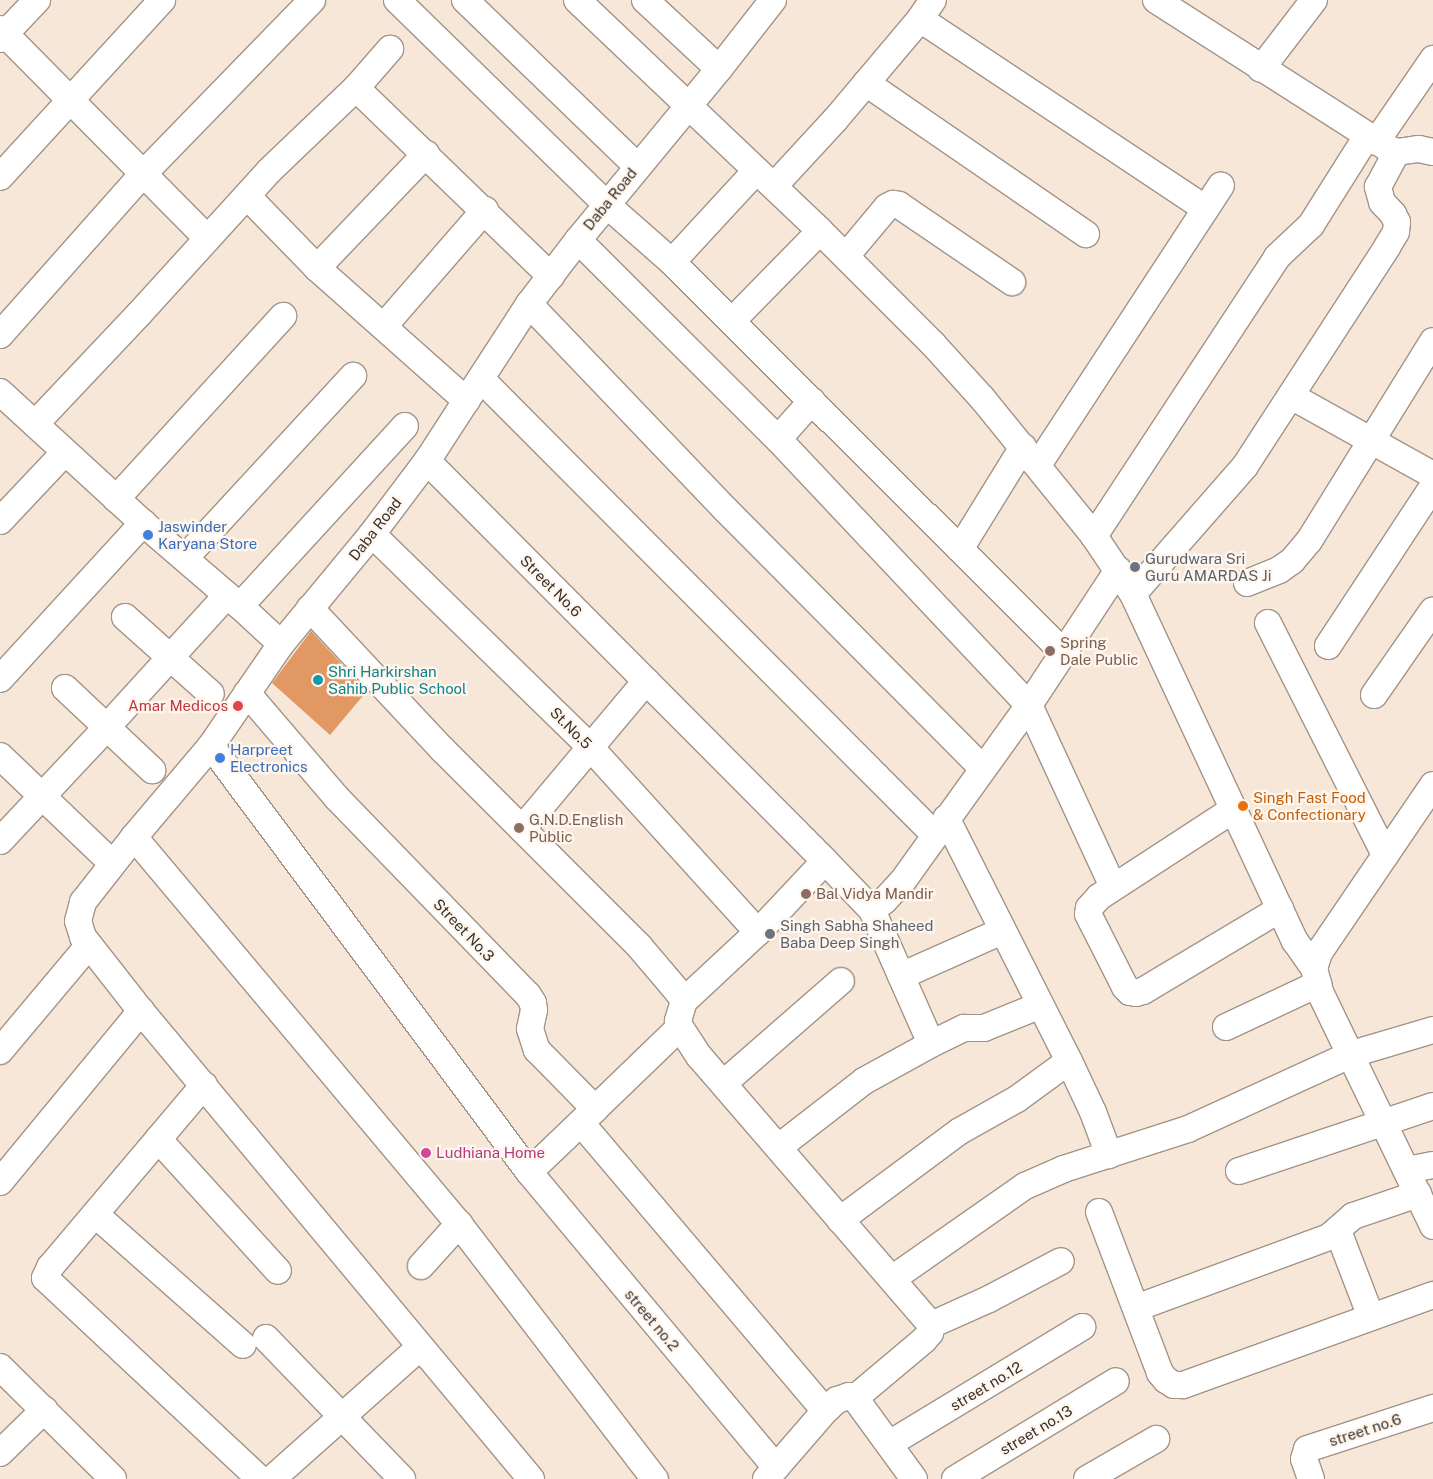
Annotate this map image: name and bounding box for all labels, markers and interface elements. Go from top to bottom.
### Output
street label: Daba Road [579,164,641,234]
street label: Daba Road [345,494,405,564]
place label: Jaswinder Karyana Store [158,517,257,552]
marker: Jaswinder Karyana Store [142,529,154,541]
place label: Gurudwara Sri Guru AMARDAS Ji [1145,549,1271,584]
street label: Street No.6 [516,551,586,621]
marker: Gurudwara Sri Guru AMARDAS Ji [1129,561,1141,573]
place label: Spring Dale Public [1060,633,1139,668]
marker: Spring Dale Public [1044,645,1056,657]
place label: Shri Harkirshan Sahib Public School [328,662,467,697]
marker: Shri Harkirshan Sahib Public School [312,674,324,686]
place label: Amar Medicos [128,697,228,715]
marker: Amar Medicos [232,700,244,712]
street label: St.No.5 [546,703,596,753]
place label: Harpreet Electronics [230,740,308,775]
marker: Harpreet Electronics [214,752,226,764]
place label: Singh Fast Food & Confectionary [1253,788,1366,823]
marker: Singh Fast Food & Confectionary [1237,800,1249,812]
place label: G.N.D.English Public [529,810,623,845]
marker: G.N.D.English Public [513,822,525,834]
place label: Bal Vidya Mandir [816,885,934,903]
marker: Bal Vidya Mandir [800,888,812,900]
street label: Street No.3 [430,895,498,965]
place label: Singh Sabha Shaheed Baba Deep Singh [780,916,934,951]
marker: Singh Sabha Shaheed Baba Deep Singh [764,928,776,940]
place label: Ludhiana Home [436,1144,545,1162]
marker: Ludhiana Home [420,1147,432,1159]
street label: street no.2 [621,1286,683,1354]
street label: street no.12 [947,1358,1025,1414]
street label: street no.13 [997,1401,1075,1459]
street label: street no.6 [1327,1410,1403,1450]

